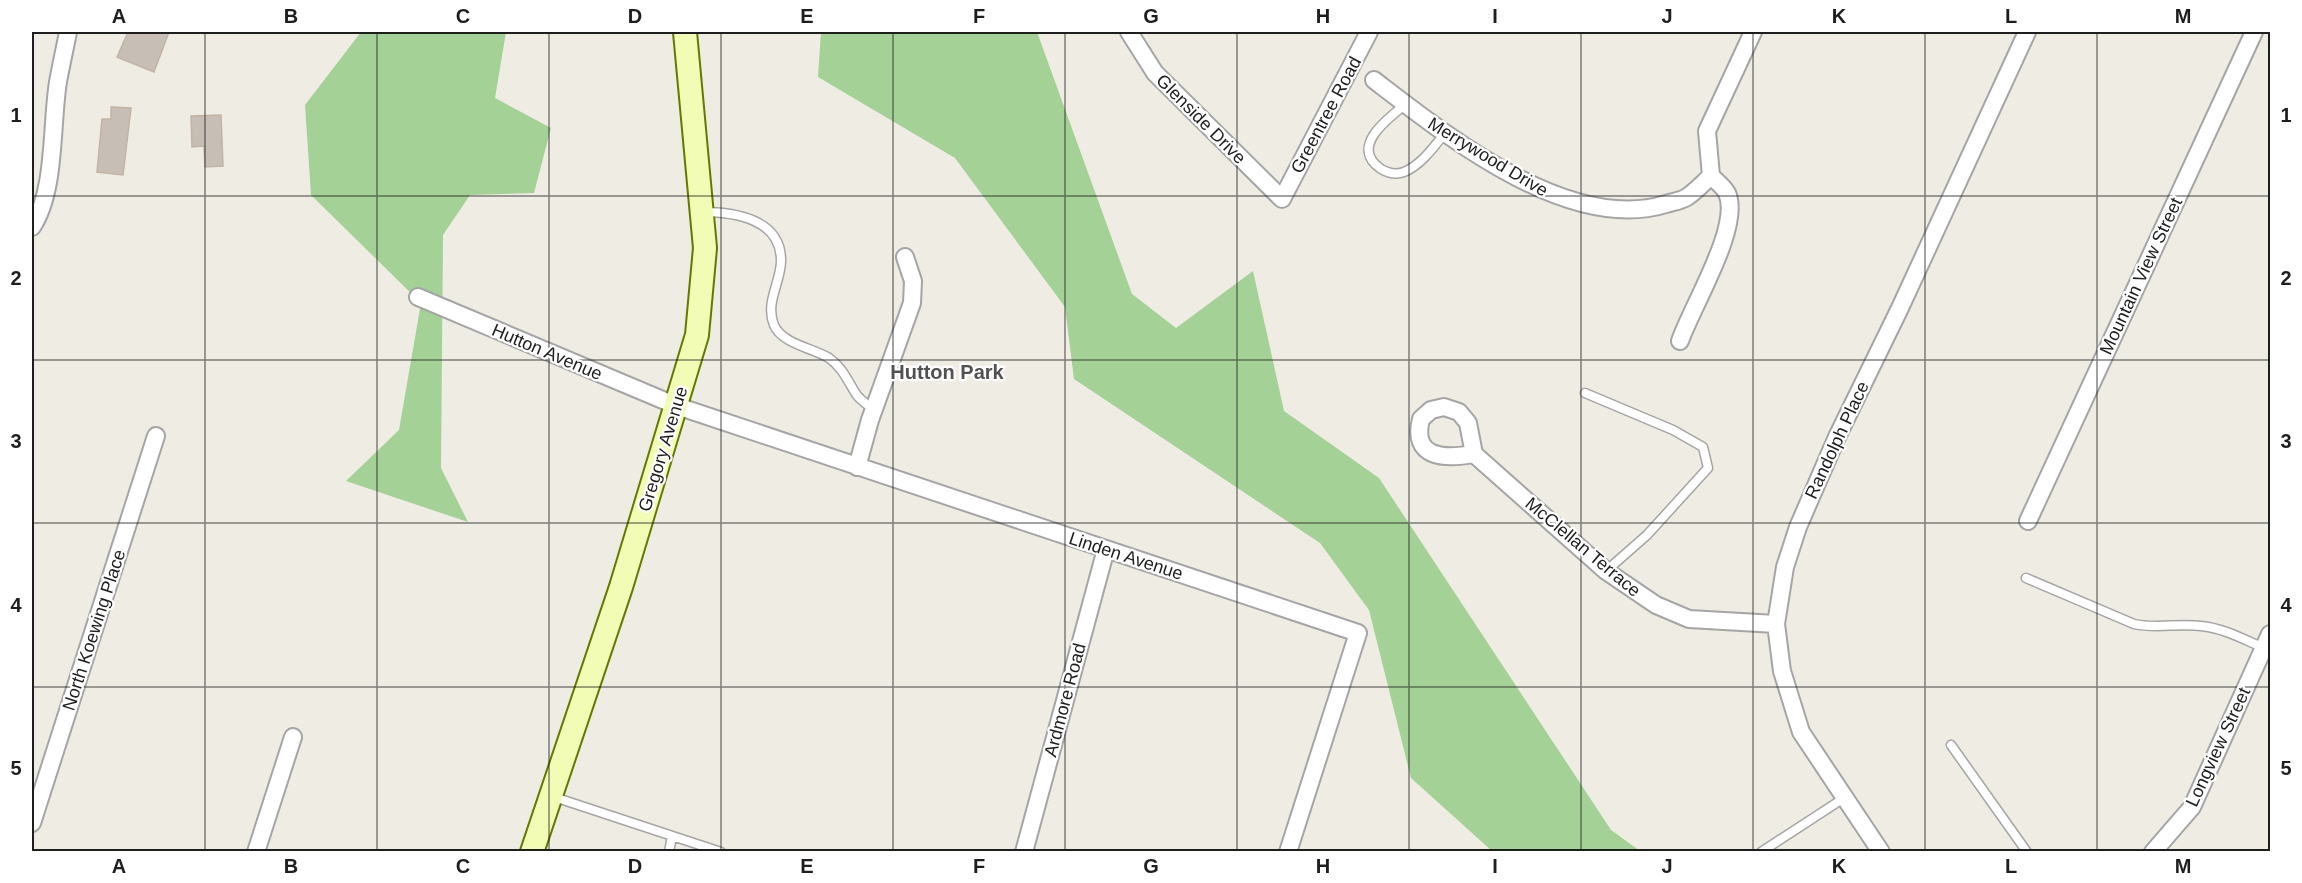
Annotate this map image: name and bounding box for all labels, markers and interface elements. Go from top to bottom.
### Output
text: A [112,5,126,27]
text: B [284,5,298,27]
text: C [456,5,470,27]
text: D [628,5,642,27]
text: E [800,5,814,27]
text: F [973,5,985,27]
text: G [1143,5,1159,27]
text: H [1316,5,1330,27]
text: I [1492,5,1498,27]
text: J [1661,5,1673,27]
text: K [1832,5,1847,27]
text: L [2005,5,2017,27]
text: M [2175,5,2191,27]
street label: Greentree Road [1287,53,1365,177]
street label: Glenside Drive [1152,70,1250,168]
text: 1 [10,104,22,126]
text: 1 [2280,104,2292,126]
street label: Merrywood Drive [1425,113,1551,201]
street label: Mountain View Street [2096,194,2186,358]
text: 2 [10,267,22,289]
text: 2 [2280,267,2292,289]
street label: Hutton Avenue [489,320,605,384]
district label: Hutton Park [890,361,1005,383]
street label: Randolph Place [1801,378,1873,502]
street label: Gregory Avenue [634,384,692,514]
text: 3 [10,430,22,452]
text: 3 [2280,430,2292,452]
street label: McClellan Terrace [1522,493,1644,601]
street label: Linden Avenue [1066,528,1186,584]
street label: North Koewing Place [59,547,129,713]
text: 4 [10,594,22,616]
text: 4 [2280,594,2292,616]
street label: Ardmore Road [1040,641,1090,759]
street label: Longview Street [2182,684,2254,810]
text: 5 [10,757,22,779]
text: 5 [2280,757,2292,779]
text: A [112,855,126,877]
text: B [284,855,298,877]
text: C [456,855,470,877]
text: D [628,855,642,877]
text: E [800,855,814,877]
text: F [973,855,985,877]
text: G [1143,855,1159,877]
text: H [1316,855,1330,877]
text: I [1492,855,1498,877]
text: J [1661,855,1673,877]
text: K [1832,855,1847,877]
text: L [2005,855,2017,877]
text: M [2175,855,2191,877]

